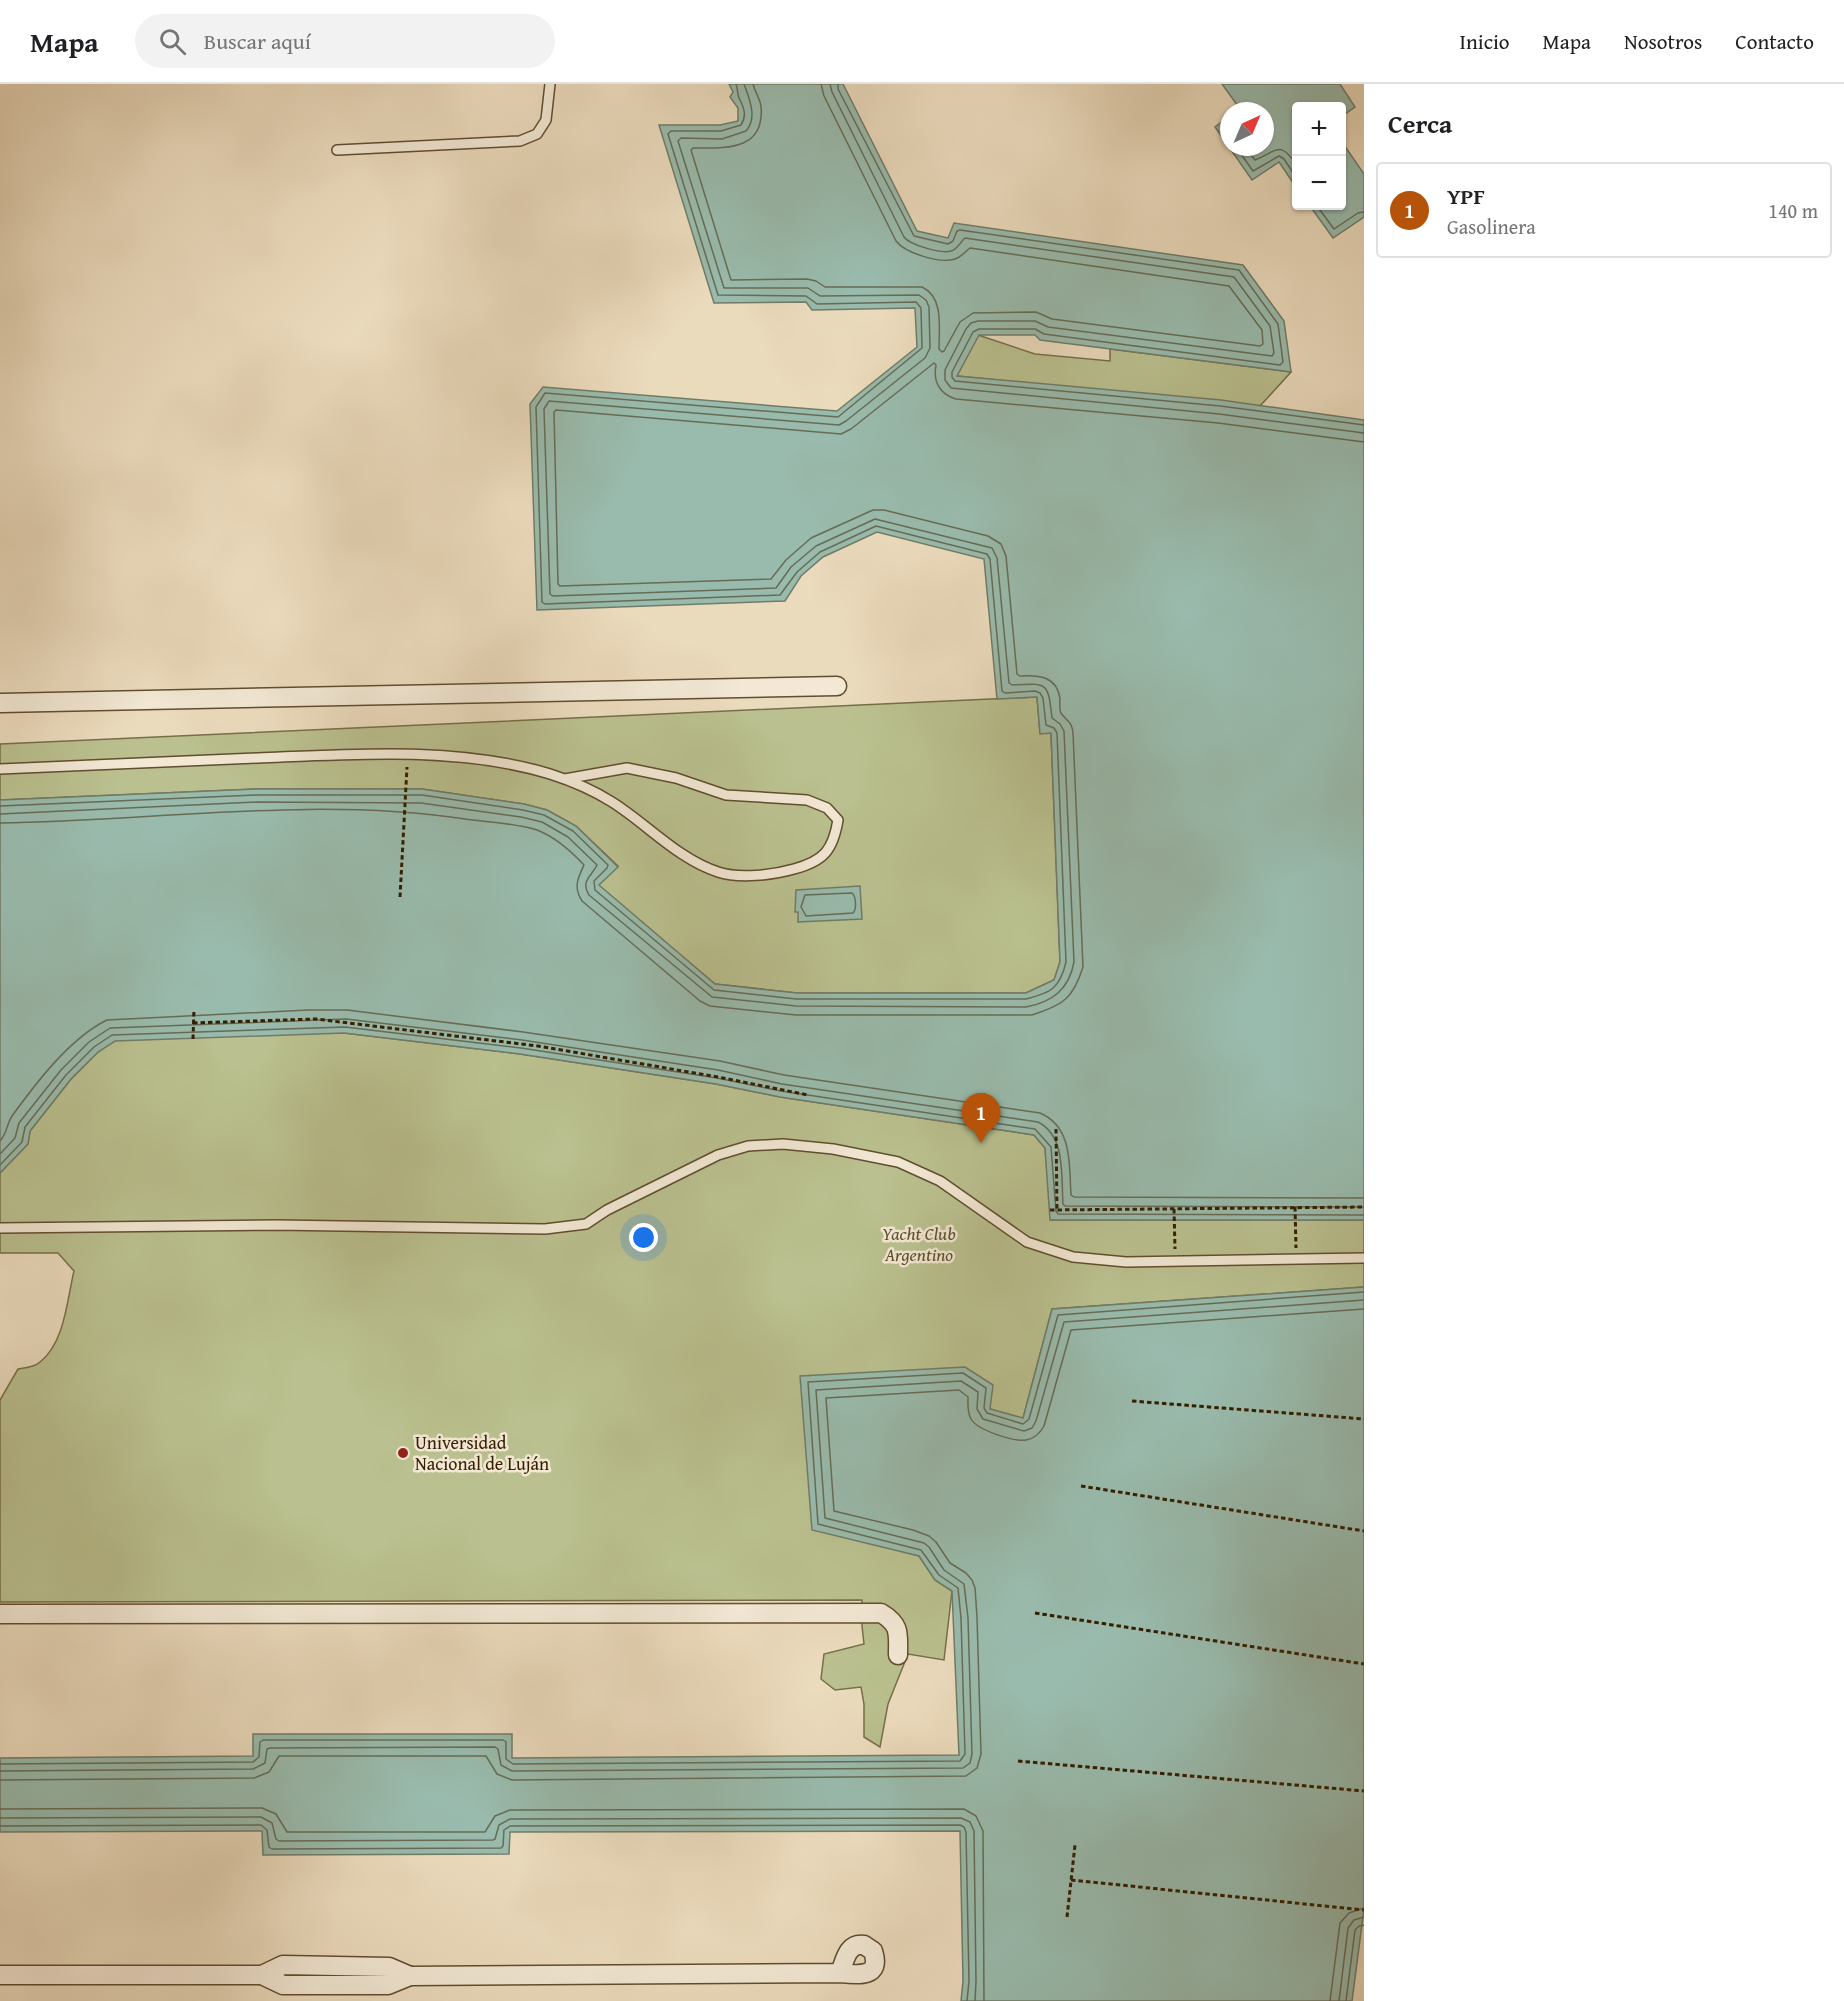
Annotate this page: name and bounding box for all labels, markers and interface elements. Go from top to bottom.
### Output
search box [135,14,555,68]
text: Mapa [30,21,99,62]
icon: search [156,25,189,58]
text: Buscar aquí [204,25,311,57]
text: Inicio [1460,26,1510,57]
text: Mapa [1543,26,1591,57]
text: Nosotros [1624,26,1702,57]
text: Contacto [1735,26,1814,57]
north arrow [1220,102,1274,156]
map controls [1292,102,1346,210]
button: + [1292,102,1346,156]
text: Cerca [1388,104,1452,143]
button: − [1292,156,1346,210]
text: YPF [1447,180,1485,212]
text: 1 [1404,196,1415,225]
text: 140 m [1768,196,1818,225]
text: Gasolinera [1447,212,1536,241]
pin: 1 [962,1094,1000,1143]
park label: Yacht Club Argentino [882,1220,956,1268]
your location [629,1223,658,1252]
place label: Universidad Nacional de Luján [415,1429,549,1477]
marker: Universidad Nacional de Luján [396,1446,410,1460]

